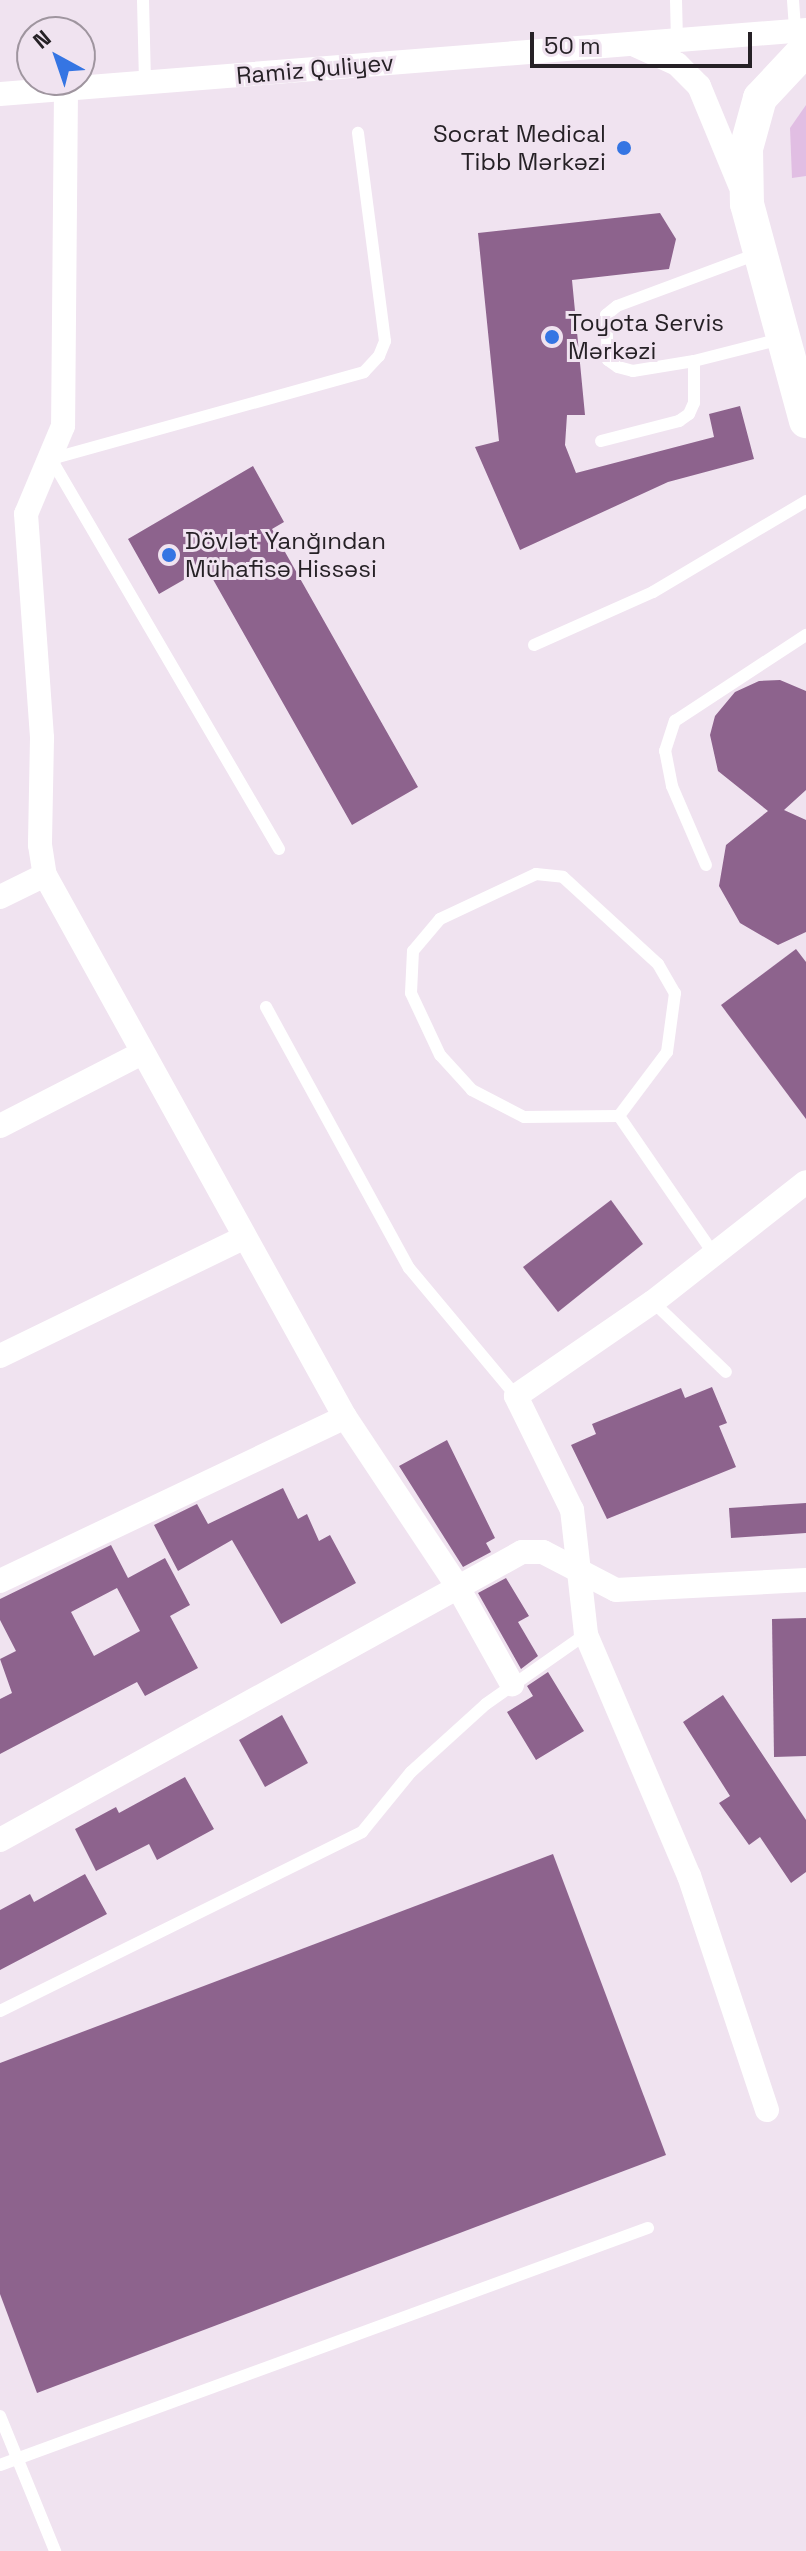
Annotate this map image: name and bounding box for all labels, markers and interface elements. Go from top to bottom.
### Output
north arrow [16,16,96,96]
scale bar [534,16,756,66]
text: N [27,24,57,55]
text: 50 m [544,30,601,61]
street label: Ramiz Quliyev [235,48,395,90]
place label: Socrat Medical Tibb Mərkəzi [433,120,606,176]
marker: Socrat Medical Tibb Mərkəzi [613,137,635,159]
place label: Toyota Servis Mərkəzi [568,309,724,365]
marker: Toyota Servis Mərkəzi [543,328,561,346]
place label: Dövlət Yanğından Mühafisə Hissəsi [185,527,386,583]
marker: Dövlət Yanğından Mühafisə Hissəsi [160,546,178,564]

